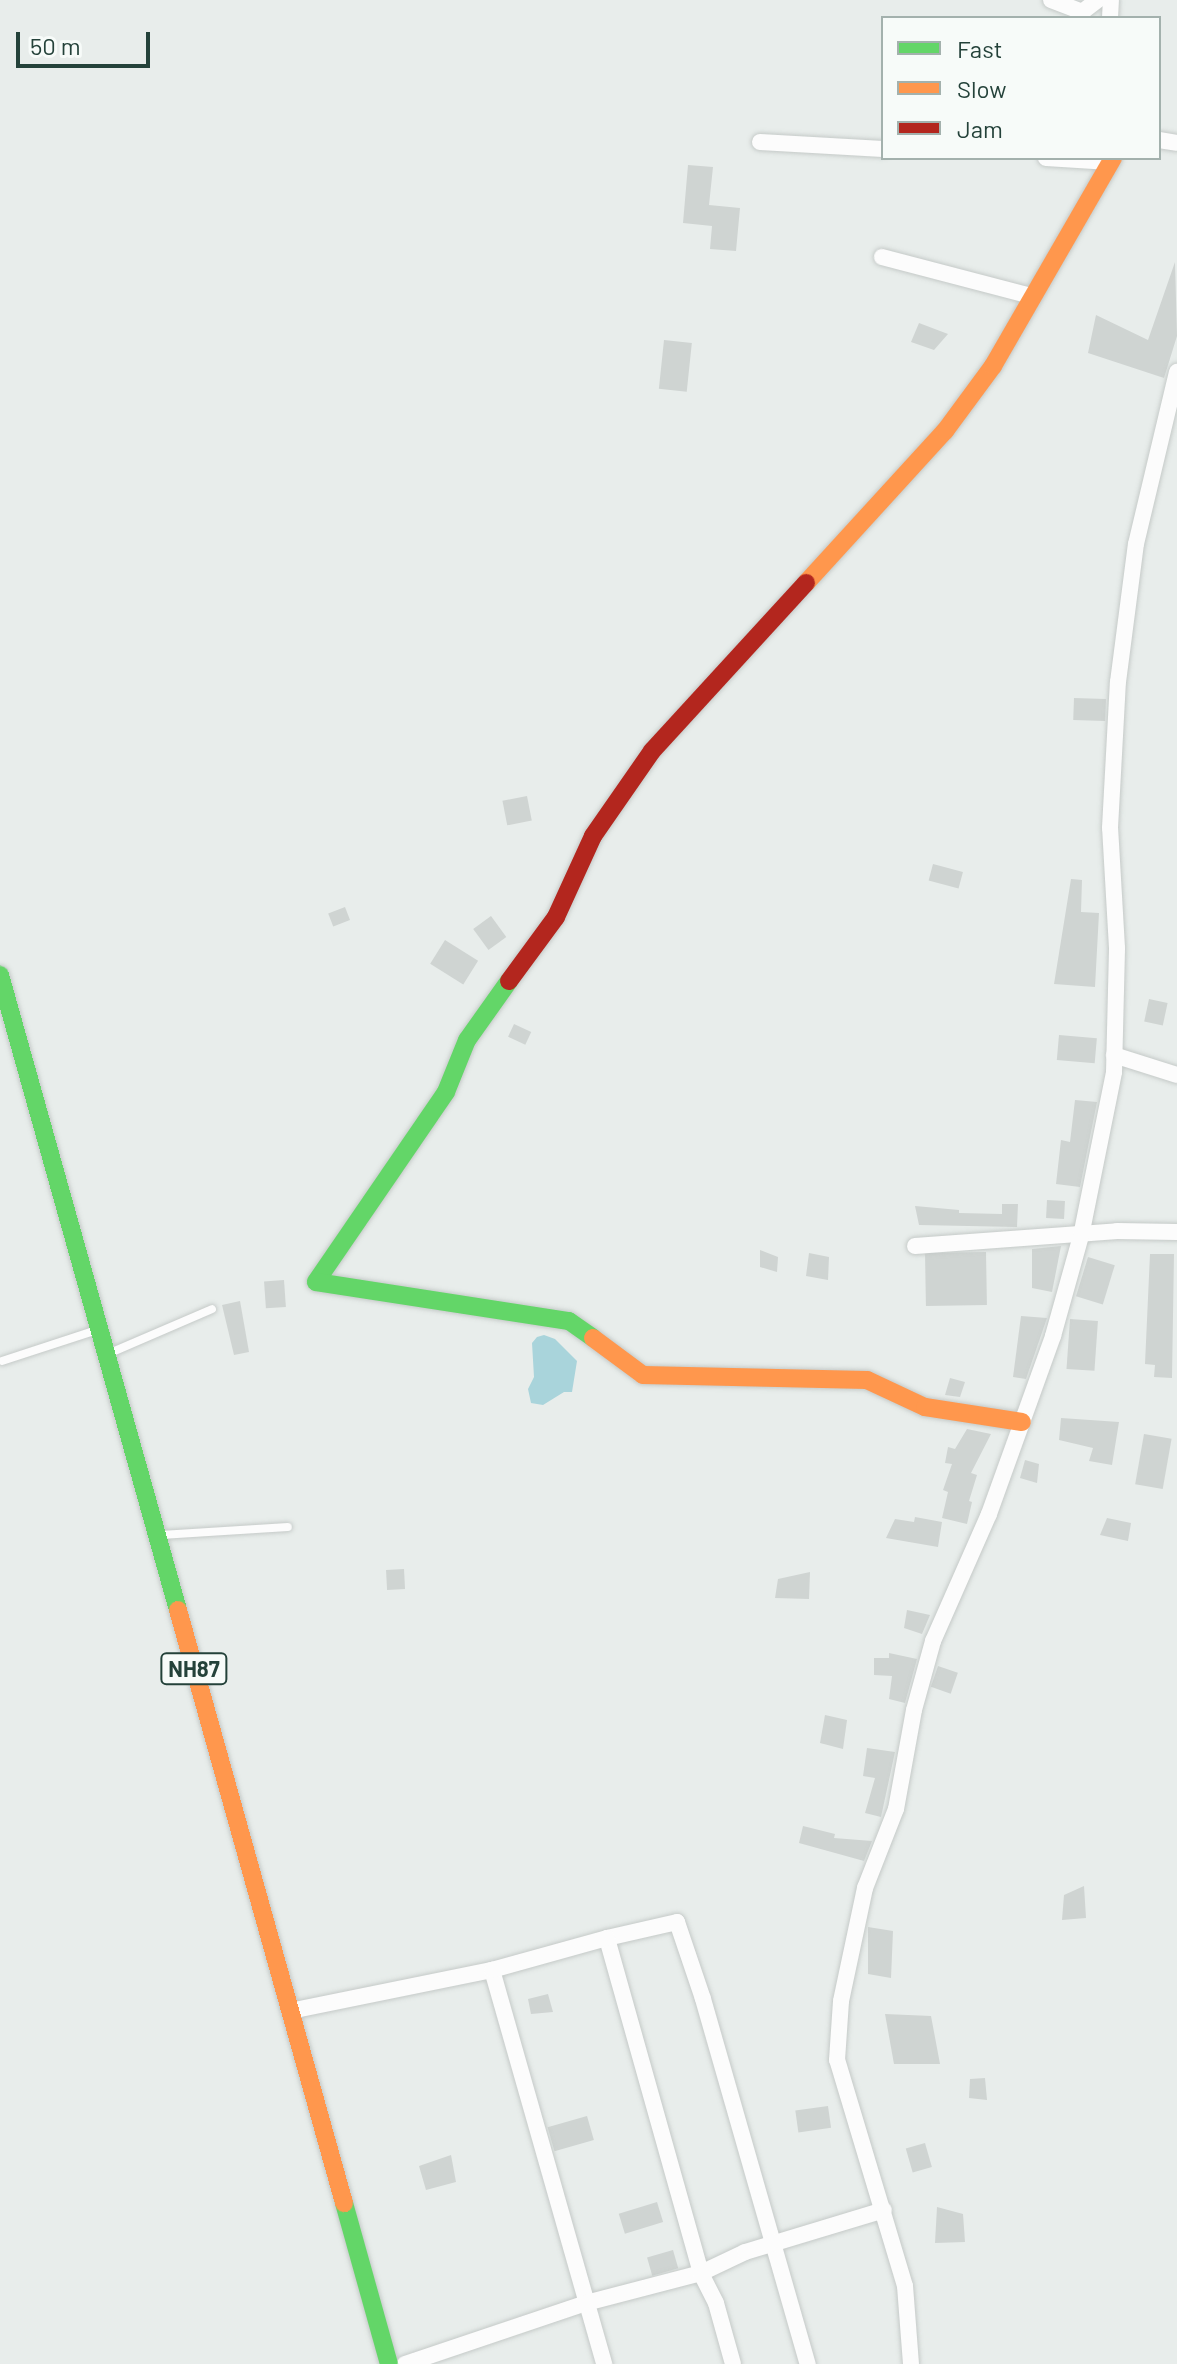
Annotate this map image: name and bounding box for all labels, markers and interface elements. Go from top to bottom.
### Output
scale bar [20,16,154,66]
legend [881,16,1161,160]
text: 50 m [30,31,81,60]
text: Fast [957,34,1002,63]
text: Slow [957,74,1006,103]
text: Jam [957,114,1003,143]
road number: NH87 [160,1651,228,1687]

